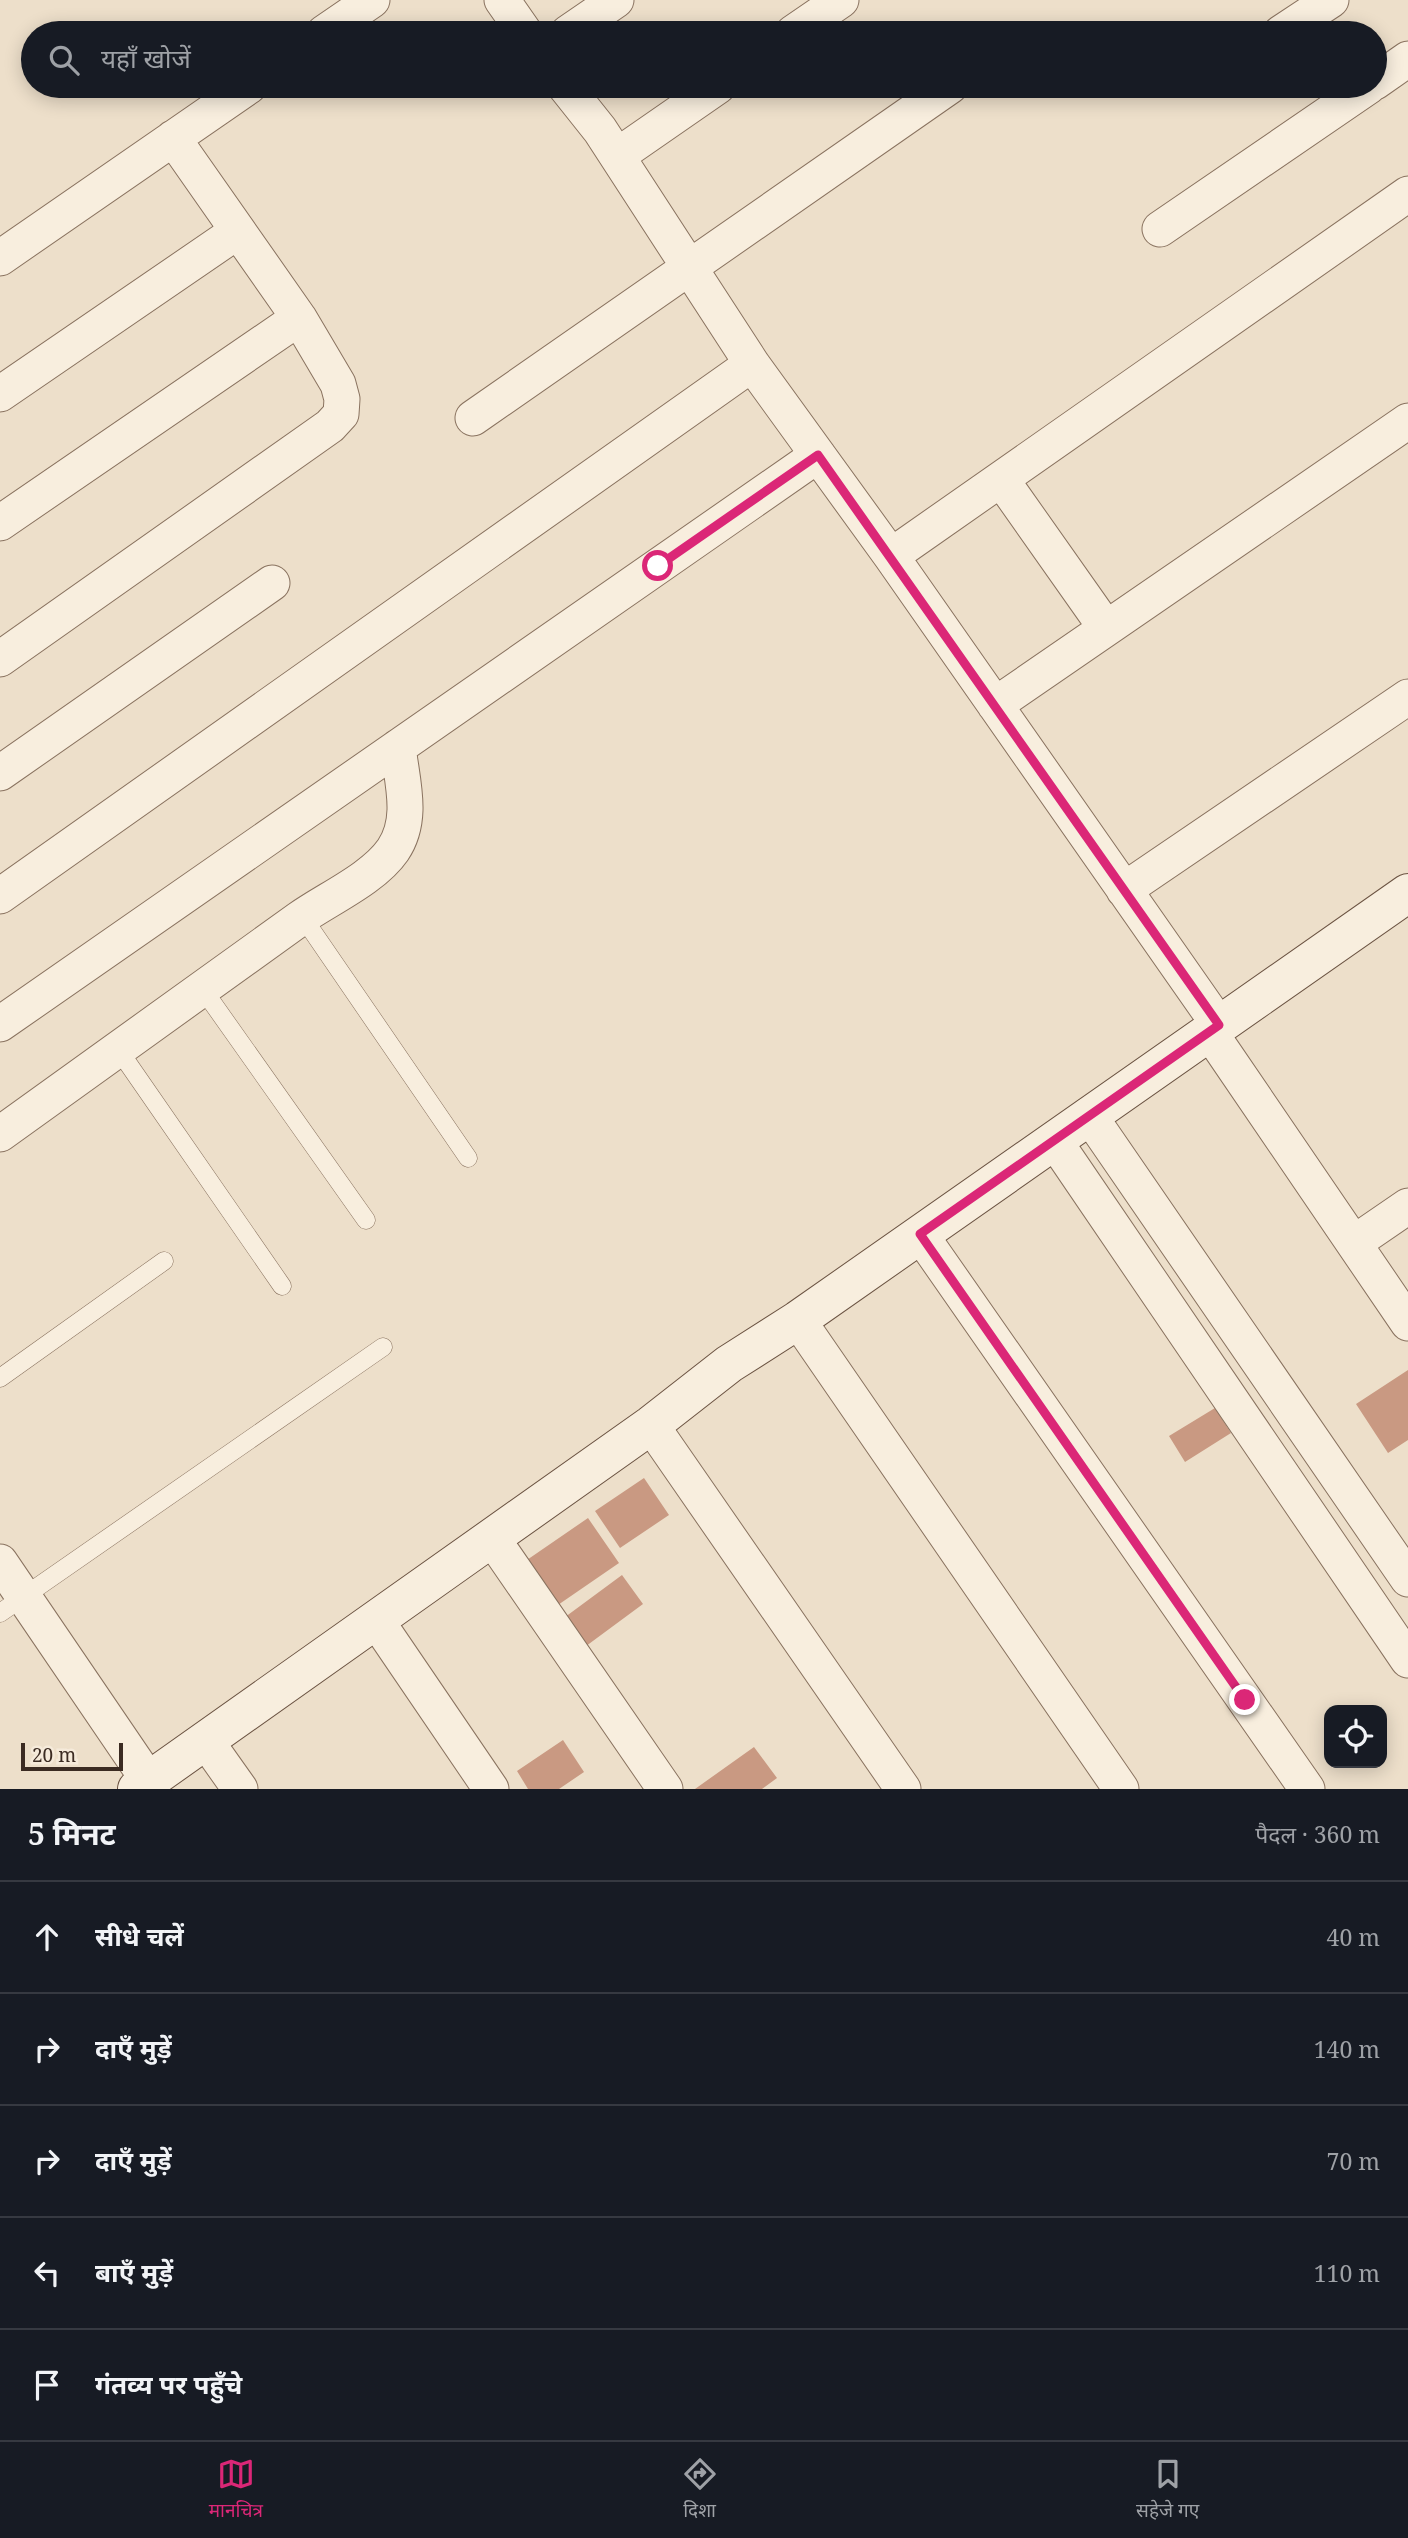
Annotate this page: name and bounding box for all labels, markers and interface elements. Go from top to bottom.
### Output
search box [21,21,1387,98]
text: यहाँ खोजें [101,40,191,76]
icon: search [45,41,83,79]
route start [642,550,673,581]
route end [1229,1684,1260,1715]
map controls [1324,1705,1387,1768]
button: locate [1324,1705,1387,1768]
scale bar [21,1740,122,1772]
text: 20 m [32,1742,76,1768]
text: 5 मिनट [28,1813,116,1854]
text: पैदल · 360 m [1255,1818,1380,1850]
icon: ahead [28,1918,66,1956]
text: सीधे चलें [95,1918,184,1954]
text: 40 m [1327,1921,1380,1953]
icon: right [28,2030,66,2068]
text: दाएँ मुड़ें [95,2030,172,2066]
text: 140 m [1314,2033,1380,2065]
icon: right [28,2142,66,2180]
text: दाएँ मुड़ें [95,2142,172,2178]
text: 70 m [1327,2145,1380,2177]
icon: left [28,2254,66,2292]
text: बाएँ मुड़ें [95,2254,173,2290]
text: 110 m [1314,2257,1380,2289]
icon: arrive [28,2366,66,2404]
text: गंतव्य पर पहुँचे [95,2366,242,2402]
tab: मानचित्र [209,2455,263,2525]
tab: दिशा [681,2455,719,2525]
tab: सहेजे गए [1136,2455,1199,2525]

